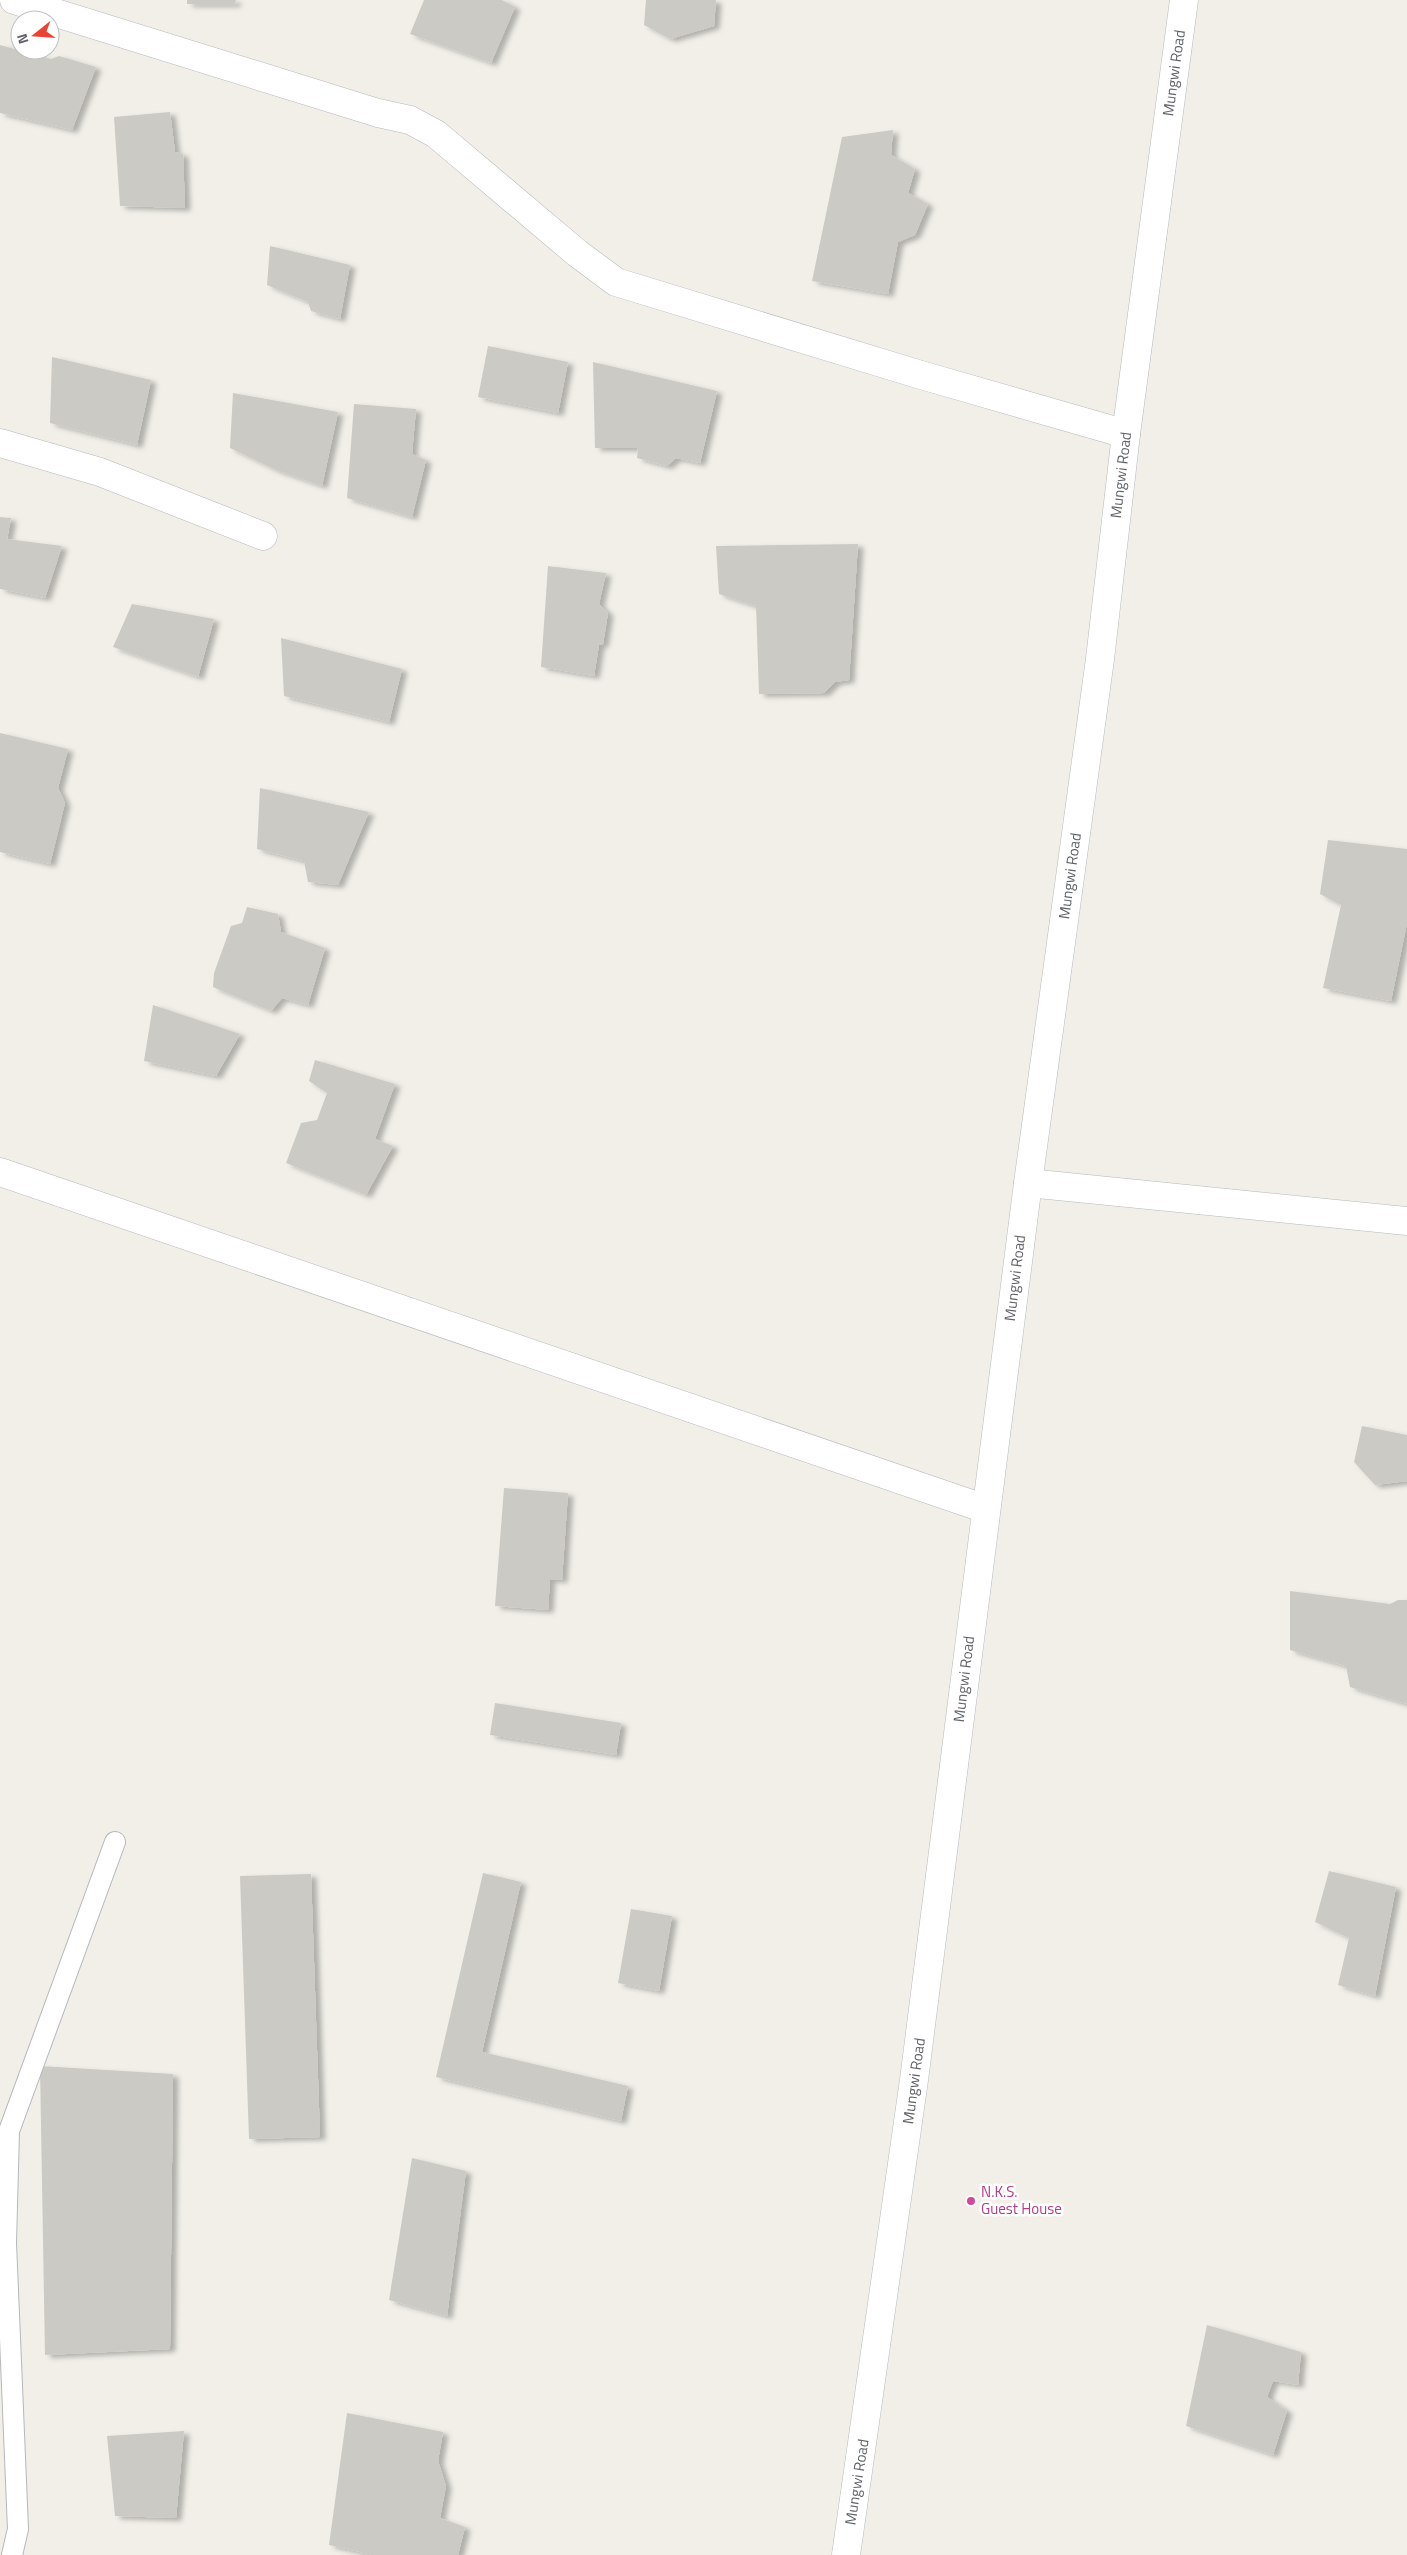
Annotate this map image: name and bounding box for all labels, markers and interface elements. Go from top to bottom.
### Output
north arrow [10,10,60,60]
street label: Mungwi Road [1156,28,1191,118]
text: N [11,31,34,47]
street label: Mungwi Road [1104,430,1137,519]
street label: Mungwi Road [1052,831,1087,921]
street label: Mungwi Road [998,1233,1031,1322]
street label: Mungwi Road [947,1634,980,1723]
street label: Mungwi Road [896,2036,931,2126]
place label: N.K.S. Guest House [981,2180,1062,2220]
marker: N.K.S. Guest House [965,2195,977,2207]
street label: Mungwi Road [838,2437,875,2527]

